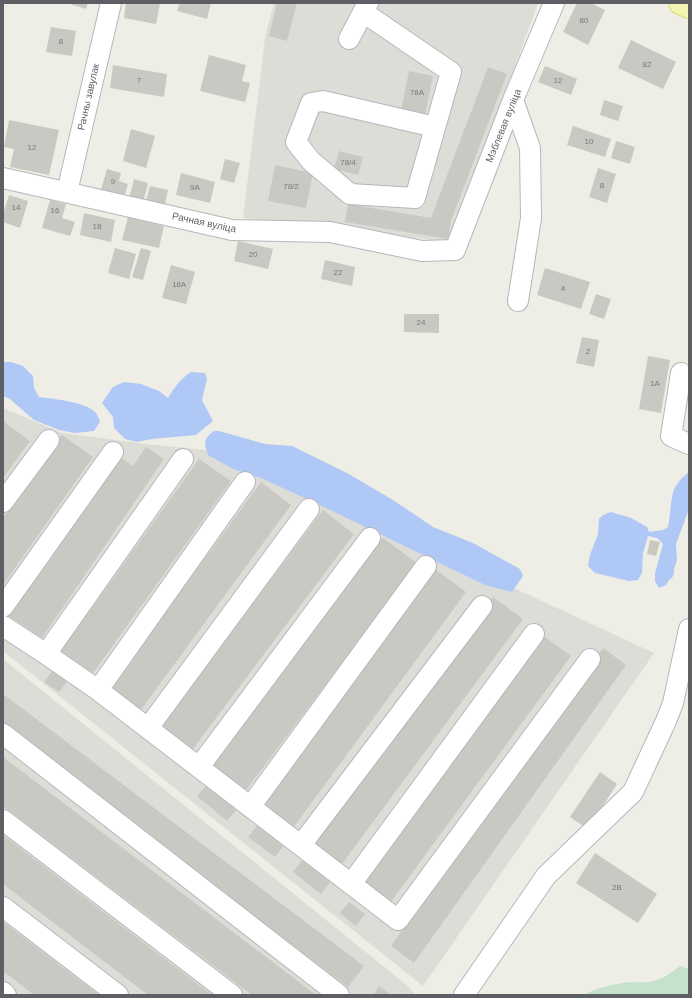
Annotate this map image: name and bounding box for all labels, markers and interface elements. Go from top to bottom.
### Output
house number: 80 [580,16,588,26]
house number: 8 [59,37,63,47]
house number: 82 [643,60,651,70]
street label: Рачны завулак [75,62,103,132]
house number: 7 [137,76,141,86]
house number: 12 [554,76,562,86]
street label: Мэблевая вуліца [484,87,524,165]
house number: 78А [410,88,424,98]
house number: 10 [585,137,593,147]
house number: 12 [28,143,36,153]
house number: 78/4 [340,158,356,168]
house number: 9 [111,177,115,187]
house number: 8 [600,181,604,191]
house number: 78/2 [283,182,299,192]
house number: 9А [190,183,200,193]
house number: 14 [12,203,20,213]
house number: 16 [51,206,59,216]
street label: Рачная вуліца [171,210,237,236]
house number: 18 [93,222,101,232]
house number: 20 [249,250,257,260]
house number: 22 [334,268,342,278]
house number: 18А [172,280,186,290]
house number: 4 [561,284,565,294]
house number: 24 [417,318,425,328]
house number: 2 [586,347,590,357]
house number: 1А [650,379,660,389]
house number: 2В [612,883,622,893]

